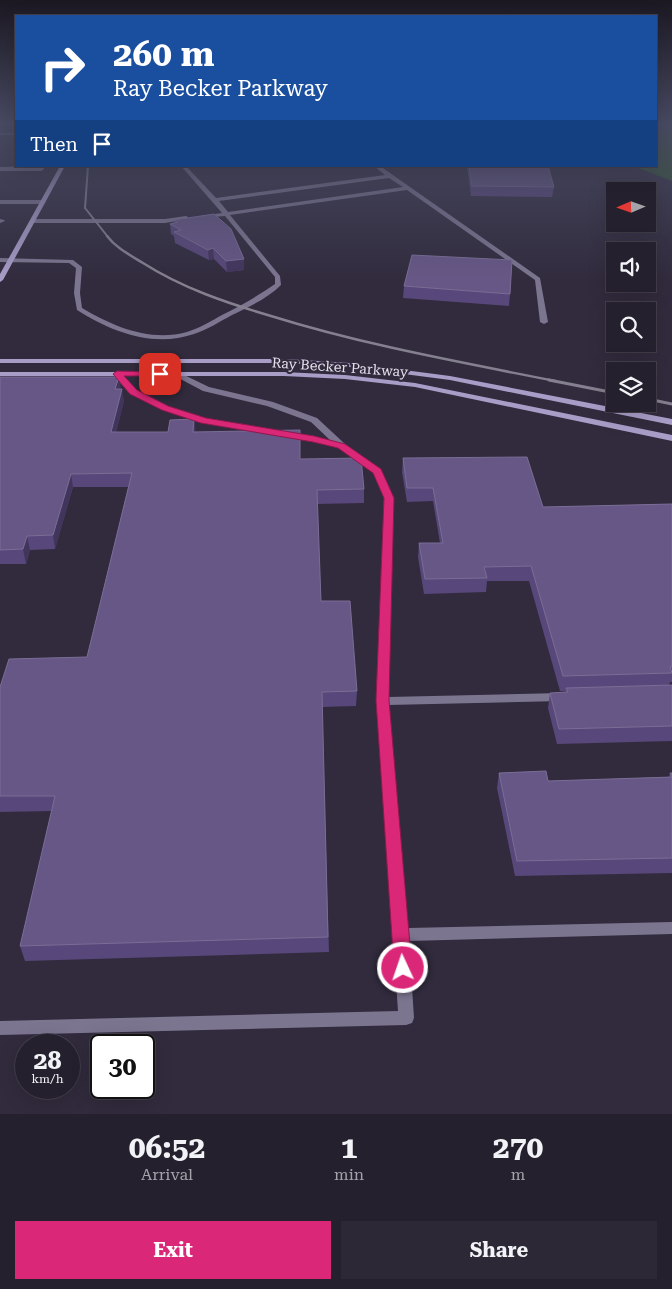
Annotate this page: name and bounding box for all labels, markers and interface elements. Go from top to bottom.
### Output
text: 260 m [113,34,214,75]
icon: right [30,35,95,100]
text: Ray Becker Parkway [113,76,328,101]
icon: arrive [88,130,116,158]
text: Then [30,133,78,156]
north arrow [606,182,656,232]
map controls [606,182,656,412]
button: sound [606,242,656,292]
button: search [606,302,656,352]
pin [139,353,181,395]
street label: Ray Becker Parkway [271,354,409,380]
icon: arrive [146,360,174,388]
button: layers [606,362,656,412]
position arrow [376,941,428,993]
speed limit sign: 30 [90,1034,155,1099]
text: 28 [33,1046,62,1075]
text: km/h [31,1072,64,1086]
text: 06:52 [129,1130,205,1165]
text: 1 [341,1130,357,1165]
text: 270 [493,1130,543,1165]
text: Arrival [141,1165,193,1184]
text: min [334,1165,364,1184]
text: m [511,1165,525,1184]
button: Exit [15,1221,331,1279]
button: Share [341,1221,657,1279]

